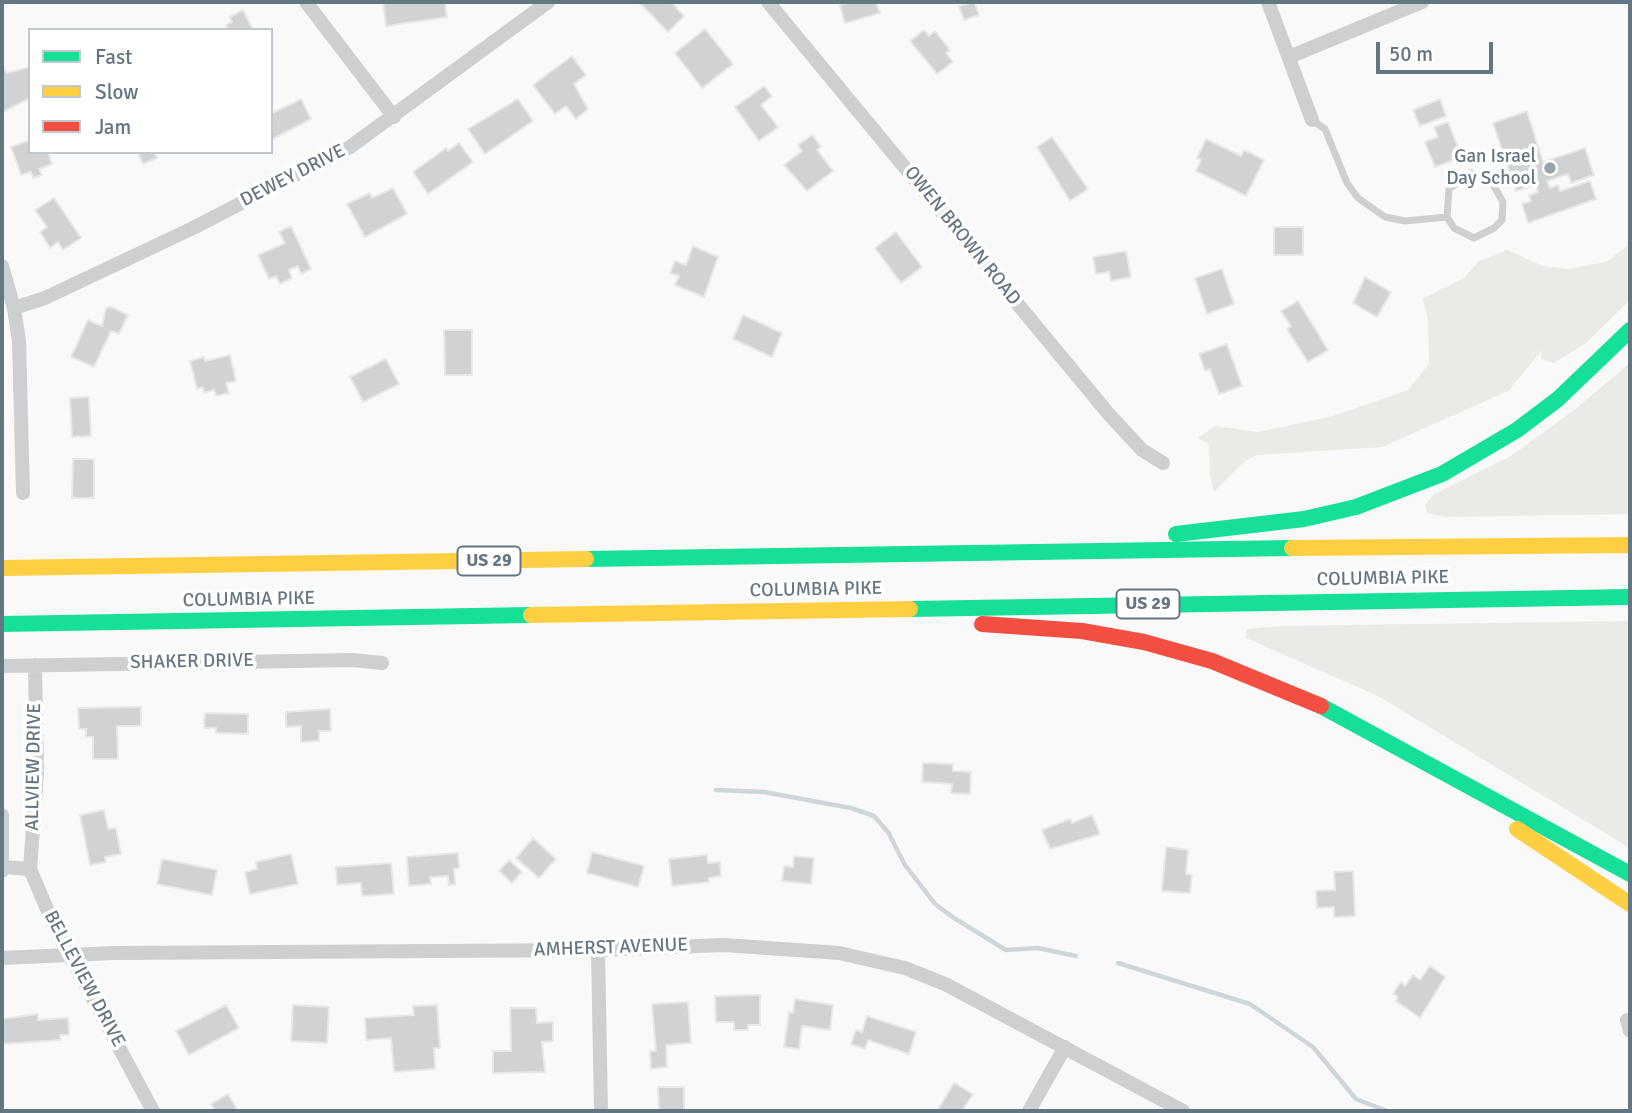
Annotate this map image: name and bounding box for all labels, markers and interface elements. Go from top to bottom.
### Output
legend [28,28,273,154]
scale bar [1380,28,1497,72]
text: 50 m [1389,41,1433,67]
text: Fast [95,44,132,70]
text: Slow [95,79,139,105]
text: Jam [95,114,131,140]
street label: DEWEY DRIVE [237,140,349,212]
place label: Gan Israel Day School [1446,146,1536,190]
marker: Gan Israel Day School [1542,160,1558,176]
street label: OWEN BROWN ROAD [899,162,1025,310]
road number: US 29 [458,546,520,576]
street label: COLUMBIA PIKE [1317,566,1449,592]
street label: COLUMBIA PIKE [750,577,882,603]
street label: COLUMBIA PIKE [183,587,315,613]
road number: US 29 [1116,590,1180,618]
street label: SHAKER DRIVE [130,650,254,674]
street label: ALLVIEW DRIVE [21,703,47,831]
street label: BELLEVIEW DRIVE [38,907,130,1051]
street label: AMHERST AVENUE [534,934,688,962]

